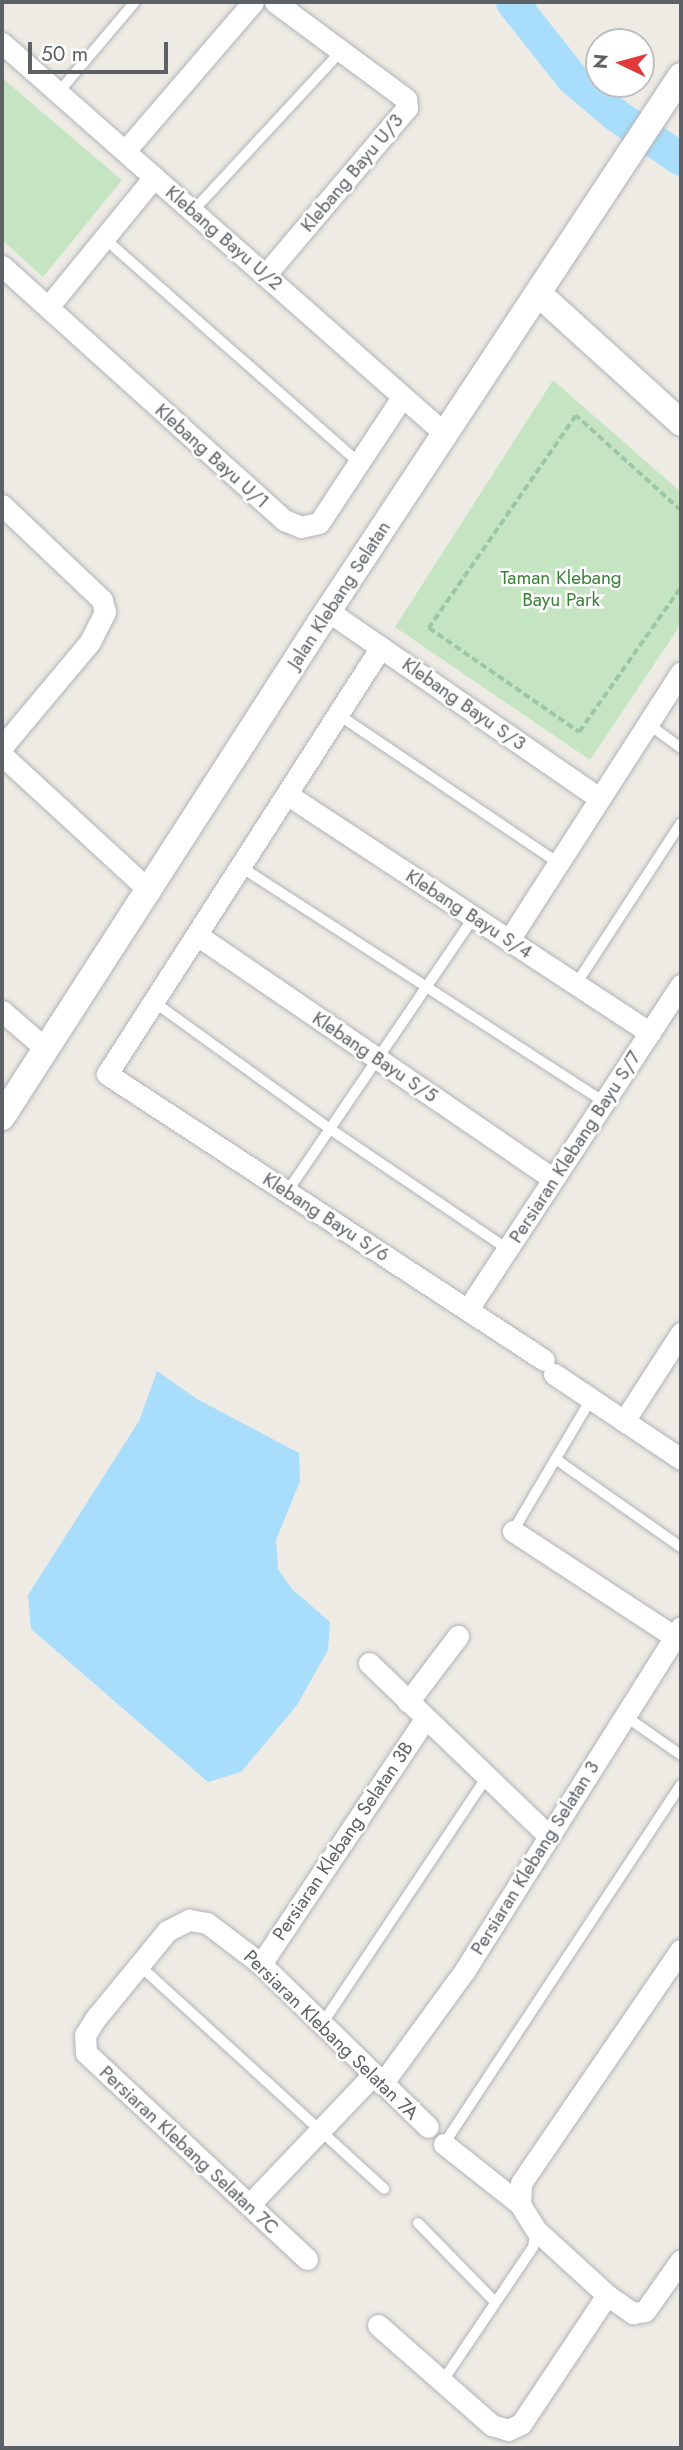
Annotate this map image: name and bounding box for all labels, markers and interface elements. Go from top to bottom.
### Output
scale bar [32,28,172,72]
north arrow [585,28,655,98]
text: 50 m [41,39,88,69]
text: N [586,53,615,70]
street label: Klebang Bayu U/3 [296,109,408,237]
street label: Klebang Bayu U/2 [161,181,287,295]
street label: Klebang Bayu U/1 [150,399,274,513]
street label: Jalan Klebang Selatan [283,517,395,673]
park label: Taman Klebang Bayu Park [500,567,622,611]
street label: Klebang Bayu S/3 [398,653,530,755]
street label: Klebang Bayu S/4 [401,865,537,963]
street label: Klebang Bayu S/5 [308,1007,442,1107]
street label: Persiaran Klebang Bayu S/7 [504,1047,646,1247]
street label: Klebang Bayu S/6 [258,1168,394,1266]
street label: Persiaran Klebang Selatan 3B [268,1737,418,1945]
street label: Persiaran Klebang Selatan 3 [466,1757,604,1959]
street label: Persiaran Klebang Selatan 7A [239,1945,423,2125]
street label: Persiaran Klebang Selatan 7C [95,2061,283,2239]

